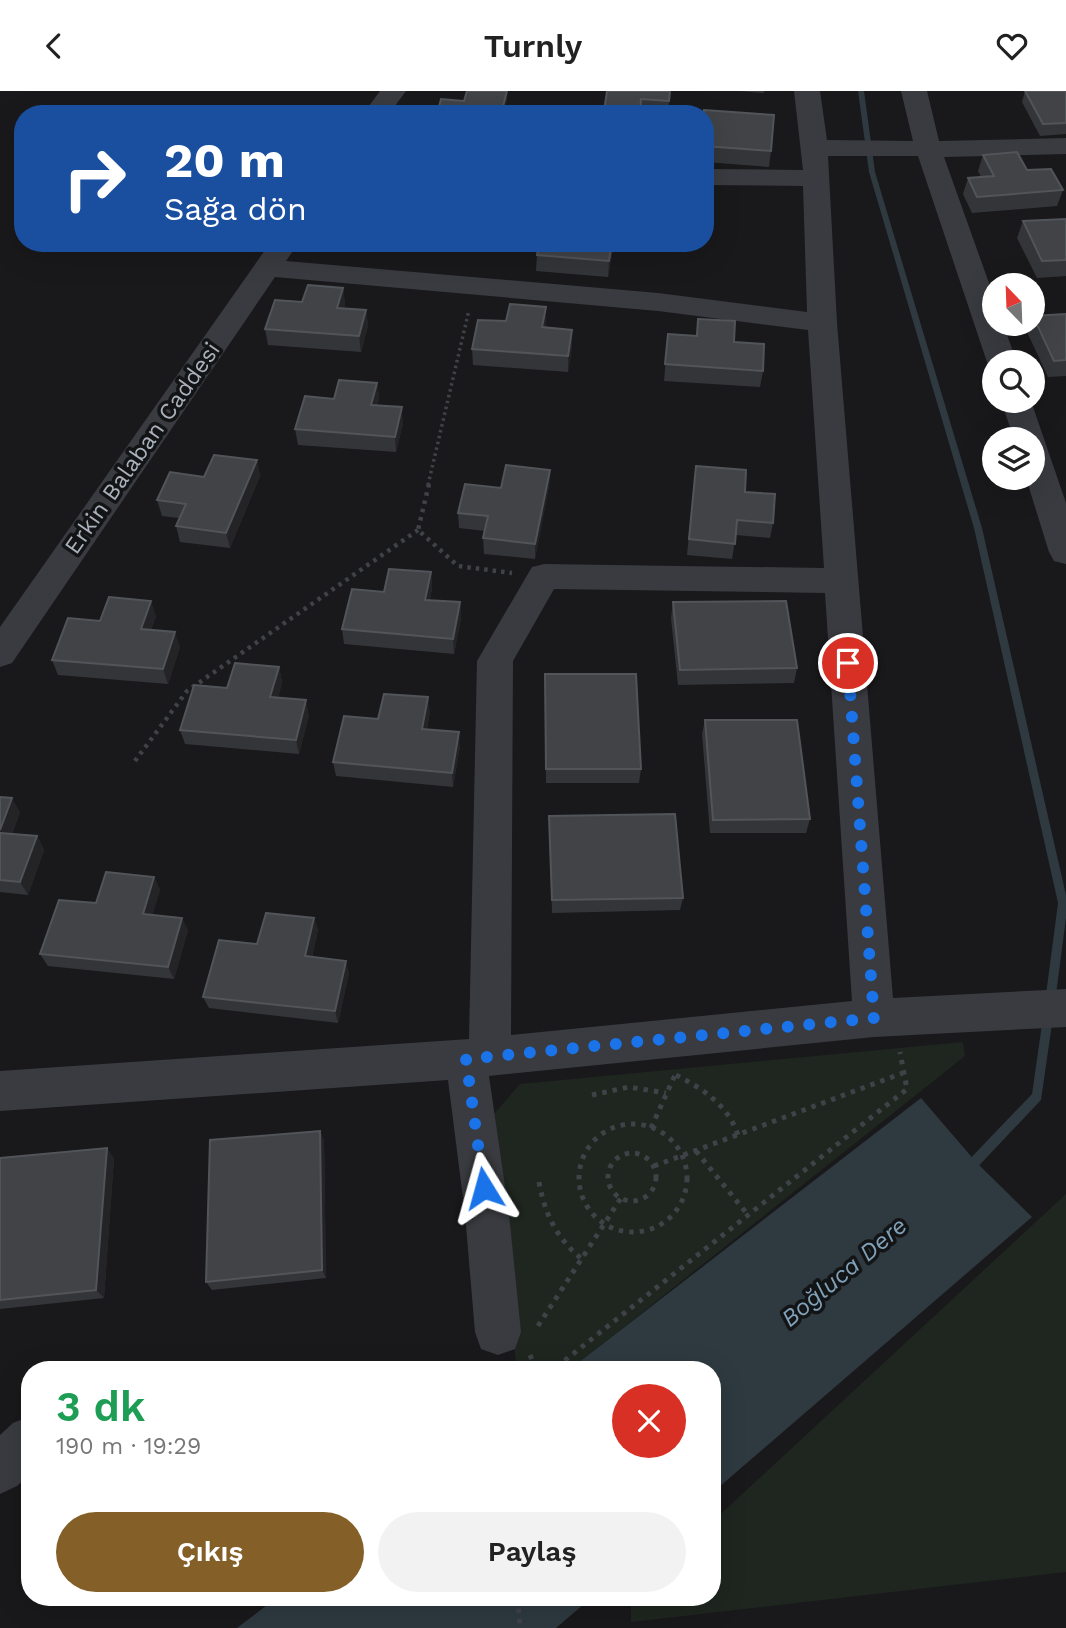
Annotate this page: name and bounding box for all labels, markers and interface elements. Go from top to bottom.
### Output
icon: back [35,27,73,65]
text: Turnly [484,27,582,65]
icon: heart [993,27,1031,65]
text: 20 m [164,131,285,189]
icon: right [49,133,140,224]
text: Sağa dön [164,190,307,228]
north arrow [982,273,1045,336]
map controls [982,273,1045,490]
street label: Erkin Balaban Caddesi [59,337,226,559]
button: search [982,350,1045,413]
button: layers [982,427,1045,490]
pin [818,633,878,693]
icon: arrive [829,644,867,682]
position arrow [447,1151,521,1225]
water label: Boğluca Dere [776,1211,912,1333]
text: 3 dk [56,1382,145,1431]
button: close [612,1384,686,1458]
text: 190 m · 19:29 [56,1433,201,1460]
button: Çıkış [56,1512,364,1592]
button: Paylaş [378,1512,686,1592]

